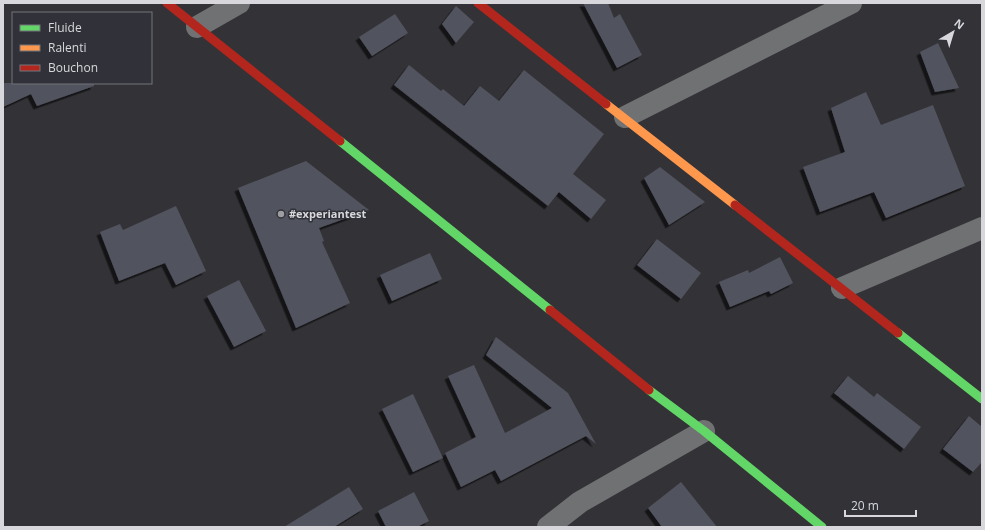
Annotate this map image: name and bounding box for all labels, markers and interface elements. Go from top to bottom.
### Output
legend [12,12,152,84]
north arrow [933,12,973,52]
text: N [951,15,968,32]
text: Fluide [48,19,82,36]
text: Ralenti [48,39,87,56]
text: Bouchon [48,59,98,76]
place label: #experiantest [289,206,366,221]
marker: #experiantest [276,209,286,219]
scale bar [845,492,916,518]
text: 20 m [851,497,879,514]

